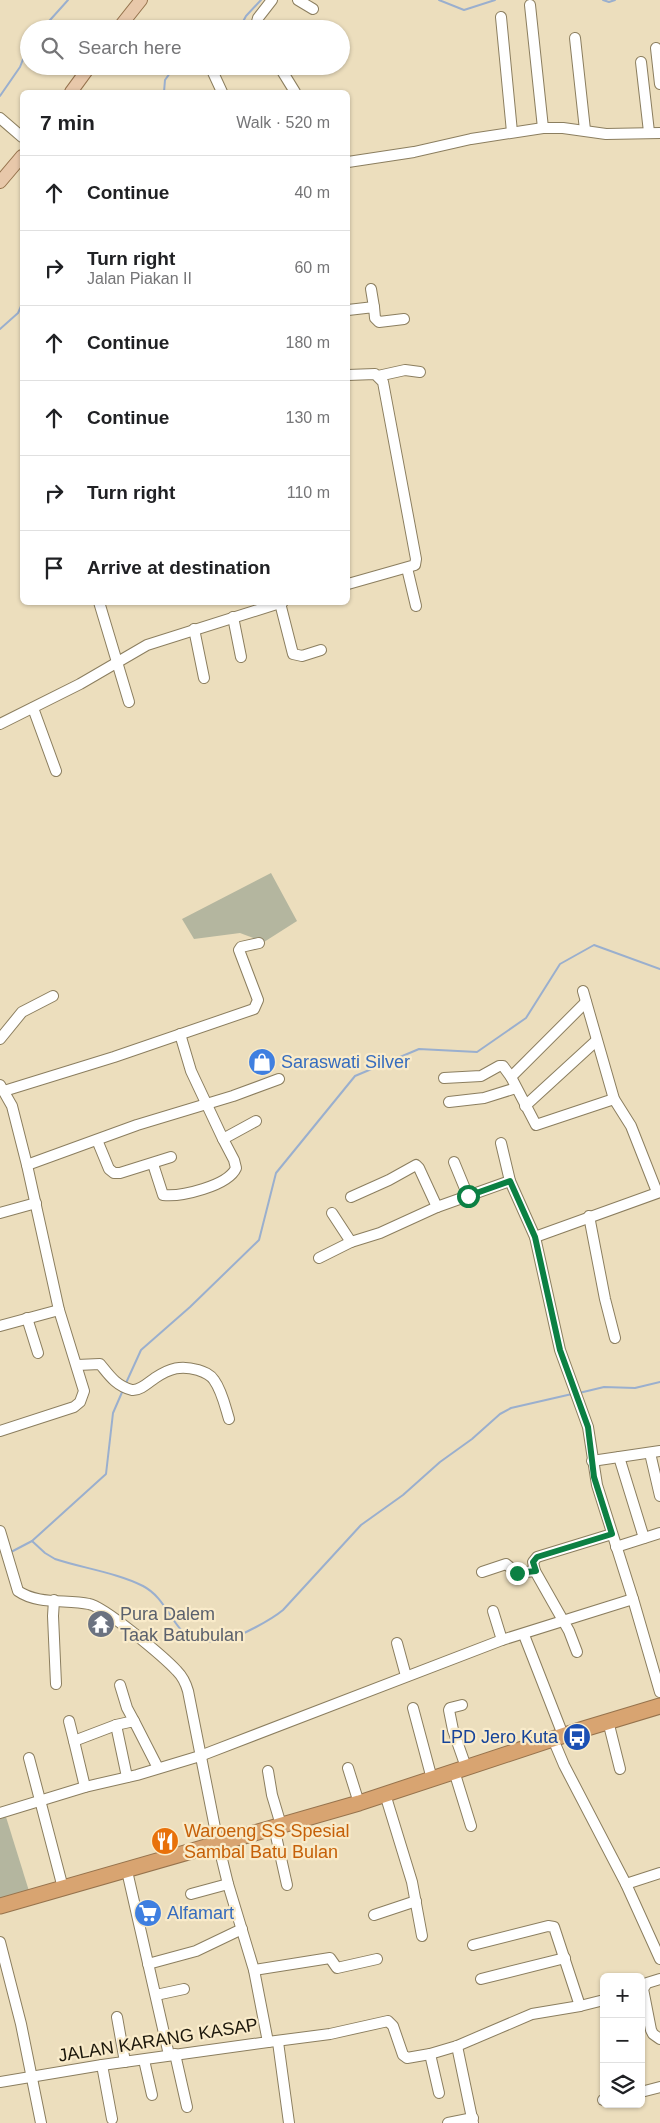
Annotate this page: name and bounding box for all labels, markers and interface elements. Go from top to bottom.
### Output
search box [20,20,350,75]
icon: search [38,34,66,62]
text: Search here [78,37,182,58]
text: 7 min [40,111,95,134]
text: Walk · 520 m [236,114,330,131]
icon: ahead [40,179,68,207]
text: Continue [87,182,169,203]
text: 40 m [294,184,330,201]
text: Turn right [87,248,175,269]
icon: right [40,254,68,282]
text: 60 m [294,259,330,276]
text: Jalan Piakan II [87,270,192,287]
icon: ahead [40,329,68,357]
text: Continue [87,332,169,353]
text: 180 m [286,334,330,351]
icon: ahead [40,404,68,432]
text: Continue [87,407,169,428]
text: 130 m [286,409,330,426]
icon: right [40,479,68,507]
text: Turn right [87,482,175,503]
text: 110 m [287,484,330,501]
icon: arrive [40,554,68,582]
text: Arrive at destination [87,557,271,578]
shop icon: Saraswati Silver [247,1047,277,1077]
place label: Saraswati Silver [281,1052,410,1072]
route start [457,1185,480,1208]
route end [506,1562,529,1585]
place label: Pura Dalem Taak Batubulan [120,1604,244,1645]
temple icon: Pura Dalem Taak Batubulan [86,1609,116,1639]
bus stop icon: LPD Jero Kuta [562,1722,592,1752]
place label: LPD Jero Kuta [441,1727,559,1747]
place label: Waroeng SS Spesial Sambal Batu Bulan [184,1821,349,1862]
restaurant icon: Waroeng SS Spesial Sambal Batu Bulan [150,1826,180,1856]
supermarket icon: Alfamart [133,1898,163,1928]
place label: Alfamart [167,1903,234,1923]
map controls [600,1973,645,2108]
button: + [600,1973,645,2018]
street label: JALAN KARANG KASAP [57,2014,259,2066]
button: − [600,2018,645,2063]
button: layers [600,2063,645,2108]

